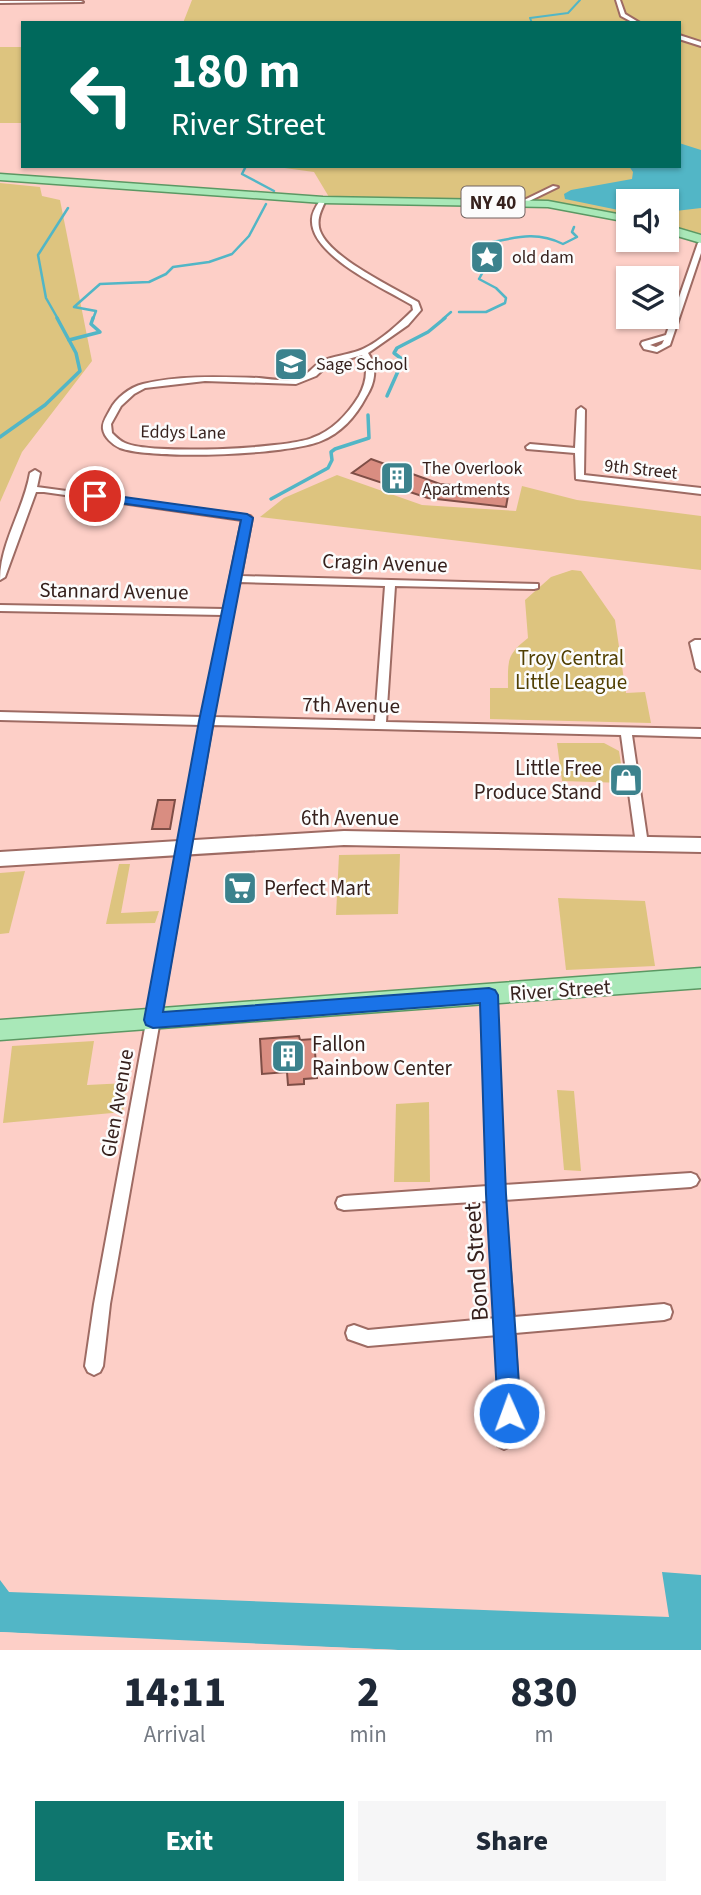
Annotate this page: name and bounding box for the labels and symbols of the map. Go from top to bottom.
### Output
road number: NY 40 [462,186,524,218]
place icon: old dam [468,238,506,276]
place label: old dam [512,245,574,270]
school or university icon: Sage School [272,345,310,383]
place label: Sage School [316,352,408,377]
street label: Eddys Lane [140,419,226,446]
street label: 9th Street [603,453,679,486]
place label: The Overlook Apartments [422,456,523,502]
building icon: The Overlook Apartments [378,459,416,497]
pin [65,466,125,526]
street label: Cragin Avenue [322,546,448,580]
street label: Stannard Avenue [39,575,189,607]
park label: Troy Central Little League [515,643,627,697]
street label: 7th Avenue [302,689,400,721]
place label: Little Free Produce Stand [474,753,602,807]
shop icon: Little Free Produce Stand [607,761,645,799]
street label: 6th Avenue [301,803,399,833]
supermarket icon: Perfect Mart [221,869,259,907]
place label: Perfect Mart [264,873,370,903]
street label: River Street [508,972,612,1008]
place label: Fallon Rainbow Center [312,1029,452,1083]
building icon: Fallon Rainbow Center [269,1037,307,1075]
street label: Glen Avenue [93,1047,141,1159]
street label: Bond Street [455,1202,498,1322]
position arrow [472,1376,546,1450]

